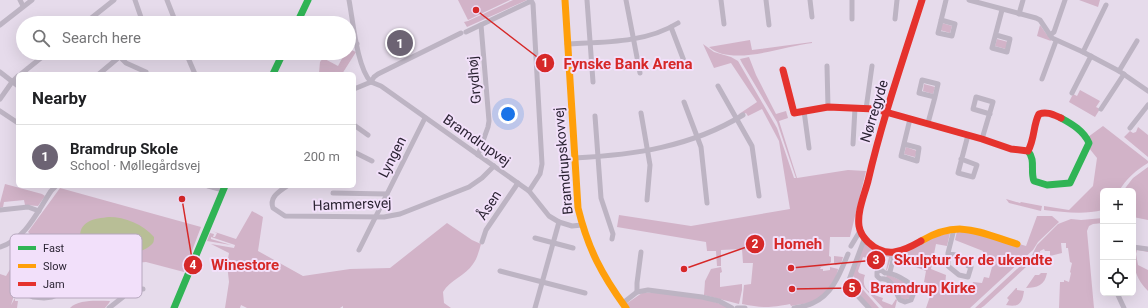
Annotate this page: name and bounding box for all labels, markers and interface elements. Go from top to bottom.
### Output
search box [16,16,356,60]
icon: search [30,27,52,49]
pin: 1 [387,28,413,58]
text: Search here [62,29,141,47]
callout: Fynske Bank Arena [535,50,700,77]
street label: Grydhøj [464,55,484,105]
text: Fynske Bank Arena [563,55,693,73]
text: 1 [542,56,548,70]
street label: Nørregyde [857,78,891,144]
text: Nearby [32,88,87,108]
your location [498,104,518,124]
street label: Bramdrupskovvej [550,107,576,215]
street label: Bramdrupvej [440,111,514,169]
street label: Lyngen [375,134,409,180]
text: Bramdrup Skole [70,140,178,158]
text: 1 [41,149,49,164]
text: 200 m [303,149,340,164]
text: School · Møllegårdsvej [70,158,200,173]
street label: Åsen [473,187,504,223]
map controls [1100,188,1136,296]
button: + [1100,188,1136,224]
street label: Hammersvej [312,195,392,213]
button: − [1100,224,1136,260]
callout: Homeh [745,230,830,257]
legend [10,234,142,298]
text: Homeh [774,235,822,253]
text: 2 [752,237,759,251]
text: Fast [43,242,65,255]
callout: Skulptur for de ukendte [866,246,1061,273]
text: Skulptur for de ukendte [894,251,1052,269]
callout: Winestore [183,252,287,279]
text: 3 [873,253,880,267]
text: Winestore [211,256,279,274]
text: 4 [190,258,197,272]
text: Slow [43,260,67,273]
button: locate [1100,260,1136,296]
callout: Bramdrup Kirke [842,274,983,301]
text: Jam [43,278,65,291]
text: Bramdrup Kirke [870,279,976,297]
text: 5 [849,281,856,295]

